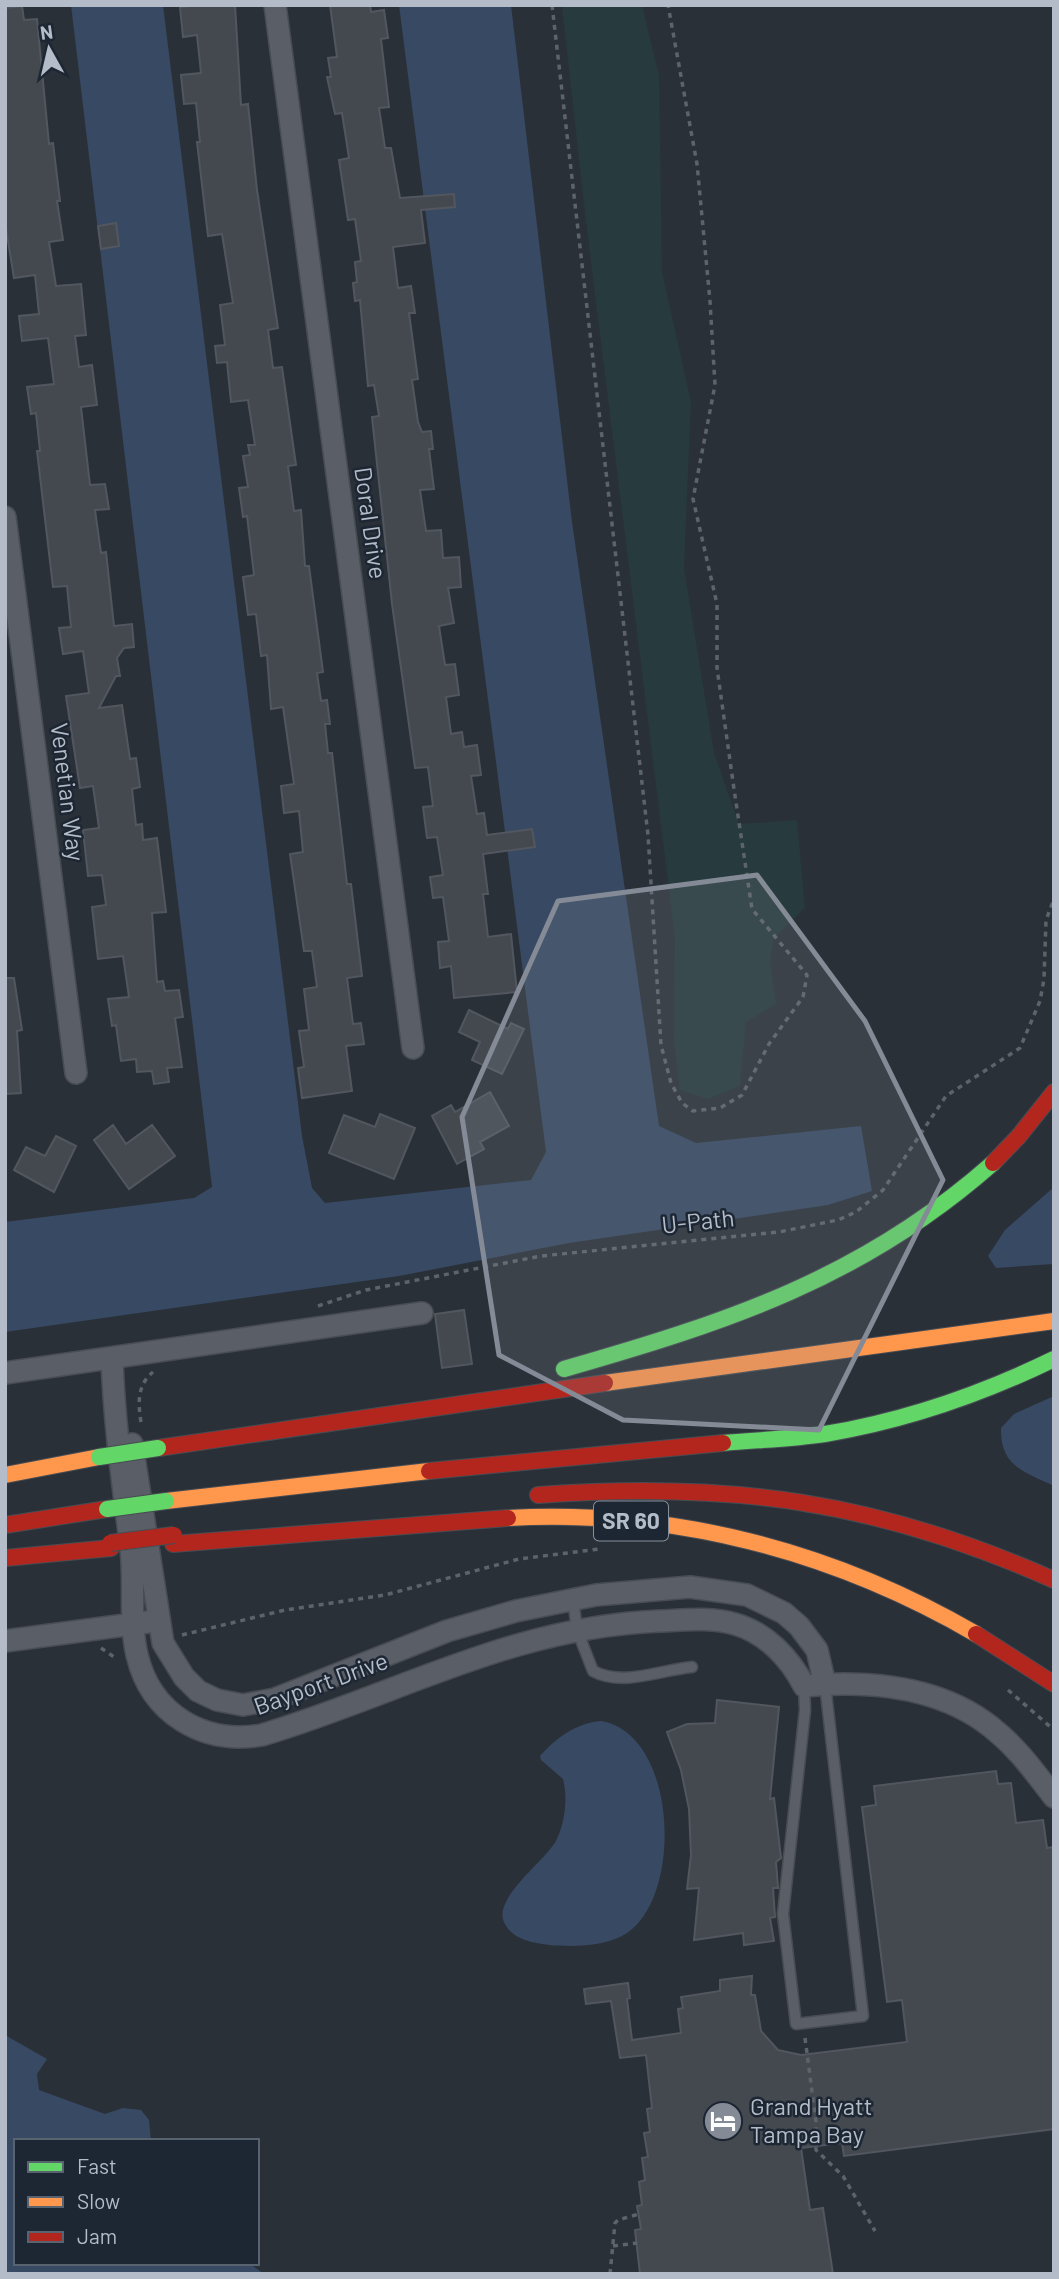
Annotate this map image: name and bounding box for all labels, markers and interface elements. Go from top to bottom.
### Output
north arrow [14,14,84,84]
text: N [39,19,54,44]
street label: Doral Drive [349,465,394,581]
street label: Venetian Way [46,721,91,863]
street label: U-Path [660,1202,736,1239]
road number: SR 60 [594,1502,668,1540]
street label: Bayport Drive [250,1645,391,1720]
place label: Grand Hyatt Tampa Bay [750,2091,872,2148]
hotel icon: Grand Hyatt Tampa Bay [702,2100,744,2142]
legend [14,2139,259,2265]
text: Fast [77,2153,117,2178]
text: Slow [77,2188,120,2213]
text: Jam [77,2223,117,2248]

